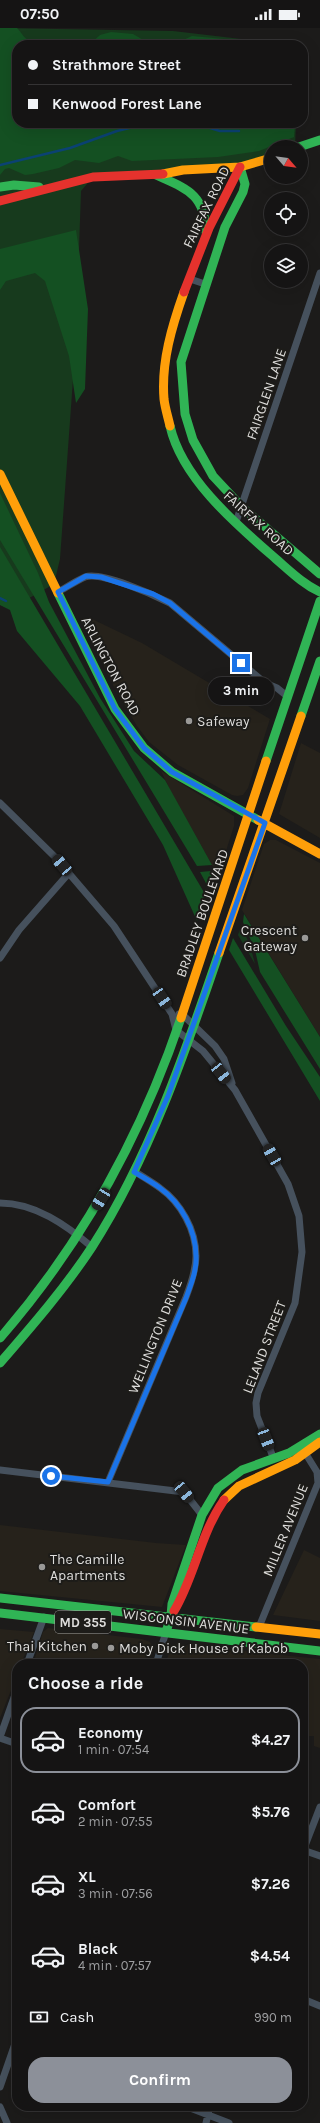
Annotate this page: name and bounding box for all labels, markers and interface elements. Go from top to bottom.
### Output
text: 07:50 [20,5,59,23]
text: Strathmore Street [52,56,181,74]
text: Kenwood Forest Lane [52,95,202,113]
north arrow [264,140,308,184]
map controls [264,140,308,288]
street label: FAIRFAX ROAD [179,164,234,251]
button: locate [264,192,308,236]
button: layers [264,244,308,288]
street label: FAIRGLEN LANE [243,346,290,442]
street label: FAIRFAX ROAD [220,487,297,559]
street label: ARLINGTON ROAD [77,614,144,719]
route end [232,654,250,672]
callout: 3 min [208,677,274,705]
text: 3 min [223,683,259,698]
place label: Safeway [197,713,250,730]
marker: Safeway [184,716,194,726]
street label: BRADLEY BOULEVARD [173,847,232,980]
car [50,852,74,878]
place label: Crescent Gateway [241,922,297,955]
marker: Crescent Gateway [300,933,310,943]
car [150,985,174,1011]
car [209,1060,233,1086]
car [261,1142,283,1168]
car [90,1186,112,1212]
street label: WELLINGTON DRIVE [125,1276,186,1396]
street label: LELAND STREET [239,1298,290,1396]
car [256,1426,276,1452]
route start [42,1467,60,1485]
car [172,1479,196,1505]
street label: MILLER AVENUE [259,1481,312,1579]
place label: The Camille Apartments [50,1551,126,1584]
marker: The Camille Apartments [37,1562,47,1572]
street label: WISCONSIN AVENUE [122,1605,250,1638]
road number: MD 355 [55,1611,111,1633]
place label: Thai Kitchen [7,1638,87,1655]
place label: Moby Dick House of Kabob [119,1640,288,1657]
marker: Thai Kitchen [90,1641,100,1651]
marker: Moby Dick House of Kabob [106,1643,116,1653]
text: Choose a ride [28,1672,143,1694]
icon: car [30,1722,66,1758]
text: Economy [78,1724,143,1742]
text: $4.27 [251,1731,290,1749]
text: 1 min · 07:54 [78,1742,149,1757]
icon: car [30,1794,66,1830]
text: Comfort [78,1796,136,1814]
text: $5.76 [251,1803,290,1821]
text: 2 min · 07:55 [78,1814,153,1829]
icon: car [30,1866,66,1902]
text: XL [78,1868,96,1886]
text: $7.26 [251,1875,290,1893]
text: 3 min · 07:56 [78,1886,153,1901]
icon: car [30,1938,66,1974]
text: Black [78,1940,118,1958]
text: $4.54 [250,1947,290,1965]
text: 4 min · 07:57 [78,1958,151,1973]
icon: cash [28,2006,50,2028]
text: Cash [60,2008,94,2026]
text: 990 m [254,2010,292,2025]
button: Confirm [28,2057,292,2103]

